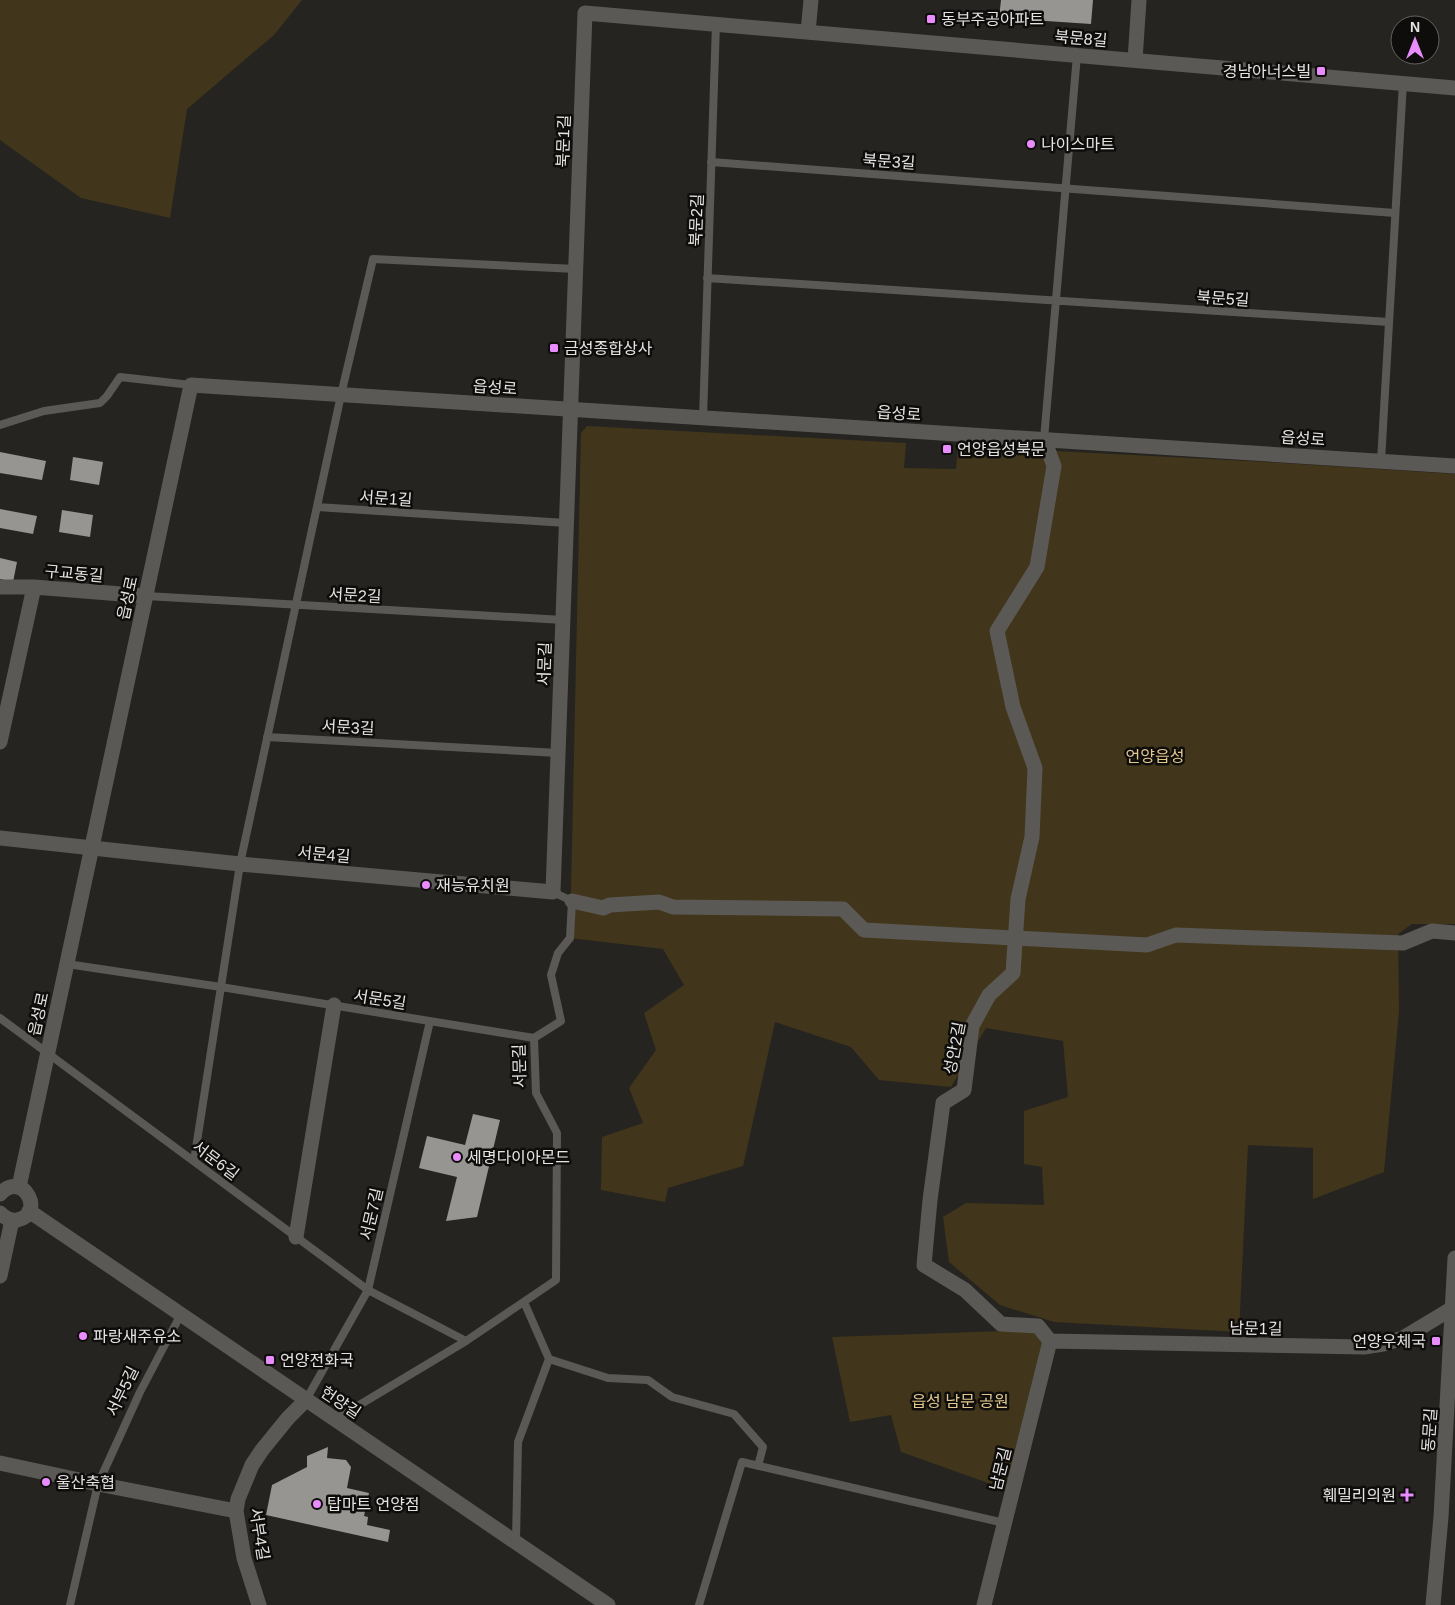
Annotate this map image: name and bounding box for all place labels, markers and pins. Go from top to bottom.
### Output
place label: 동부주공아파트 [941,11,1044,28]
marker: 동부주공아파트 [925,13,937,25]
place label: 경남아너스빌 [1223,63,1311,80]
marker: 경남아너스빌 [1315,65,1327,77]
place label: 나이스마트 [1041,136,1115,153]
marker: 나이스마트 [1025,138,1037,150]
place label: 금성종합상사 [564,340,653,357]
marker: 금성종합상사 [548,342,560,354]
place label: 언양읍성북문 [957,441,1046,458]
marker: 언양읍성북문 [941,443,953,455]
place label: 재능유치원 [436,877,510,894]
marker: 재능유치원 [420,879,432,891]
place label: 세명다이아몬드 [467,1149,570,1166]
marker: 세명다이아몬드 [451,1151,463,1163]
place label: 파랑새주유소 [93,1328,181,1345]
marker: 파랑새주유소 [77,1330,89,1342]
place label: 언양우체국 [1352,1333,1426,1350]
marker: 언양우체국 [1430,1335,1442,1347]
place label: 언양전화국 [280,1352,354,1369]
marker: 언양전화국 [264,1354,276,1366]
place label: 울산축협 [56,1474,115,1491]
marker: 울산축협 [40,1476,52,1488]
place label: 훼밀리의원 [1322,1487,1396,1504]
marker: 훼밀리의원 [1400,1488,1414,1502]
place label: 탑마트 언양점 [327,1496,420,1513]
marker: 탑마트 언양점 [311,1498,323,1510]

